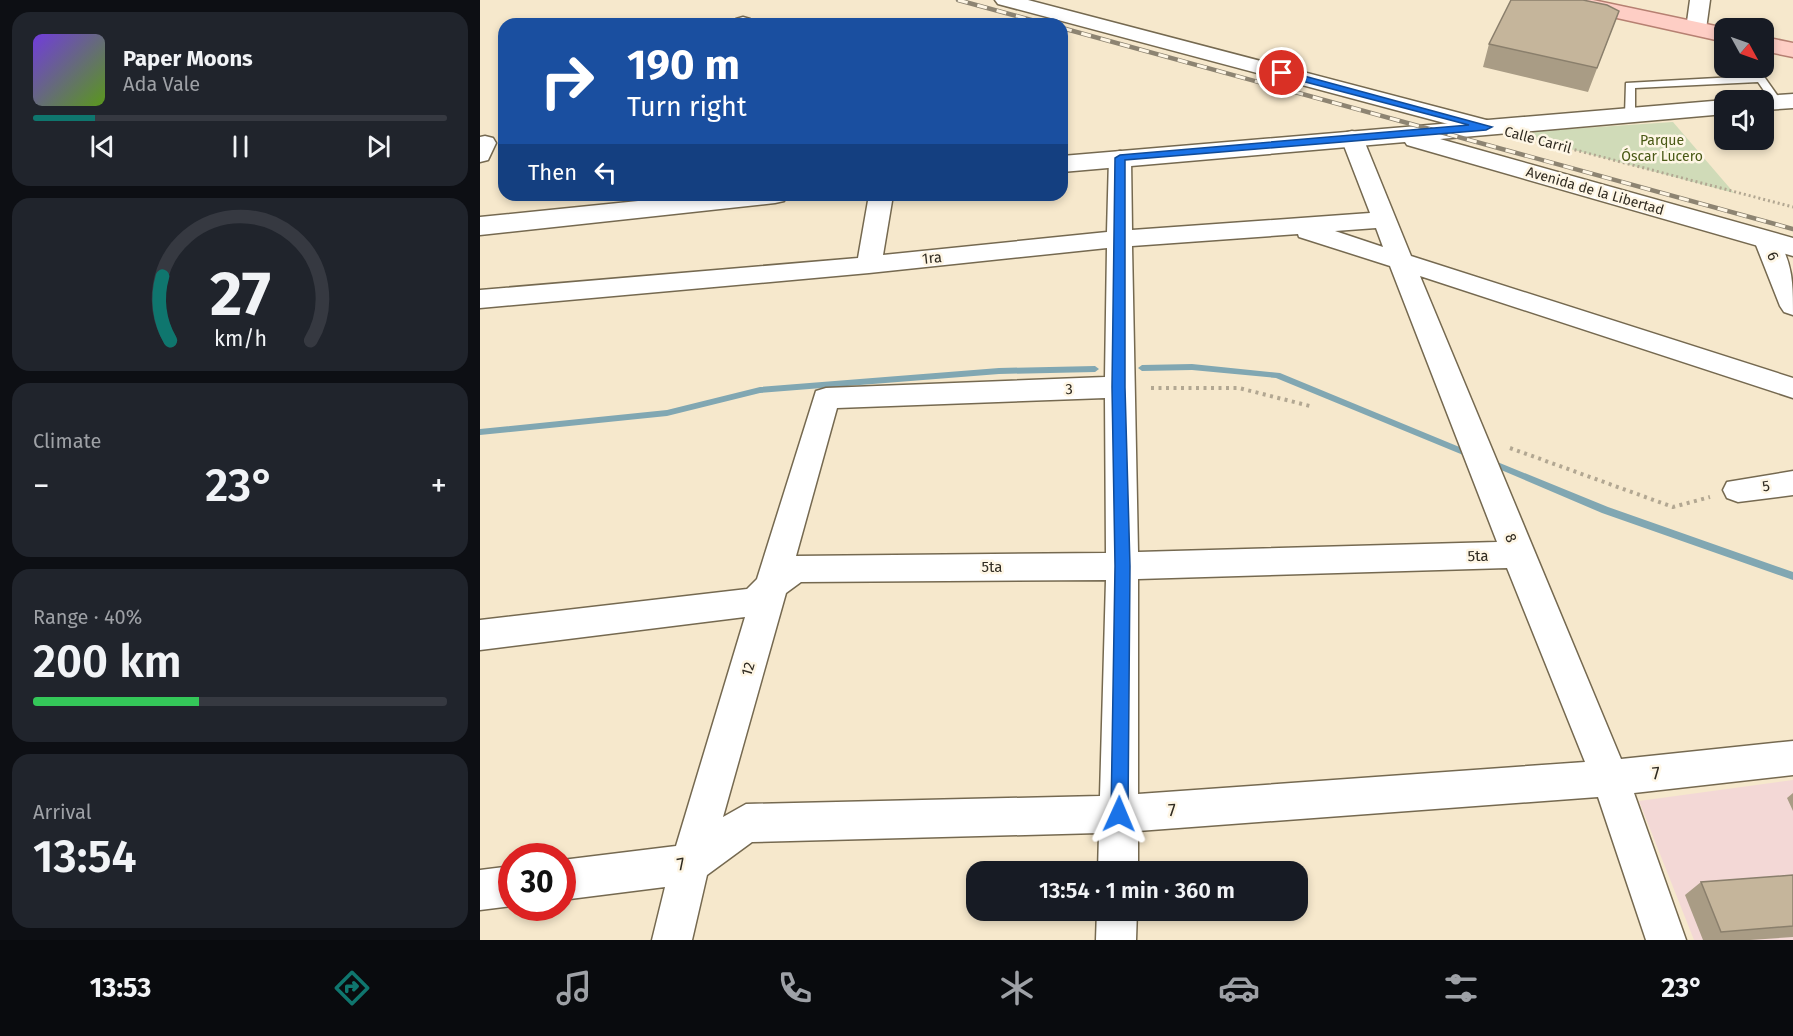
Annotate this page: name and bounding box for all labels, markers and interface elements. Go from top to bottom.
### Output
north arrow [1714,18,1774,78]
map controls [1714,18,1774,150]
text: 190 m [627,40,740,90]
icon: right [528,42,606,120]
text: Paper Moons [123,45,253,72]
pin [1256,47,1307,98]
icon: arrive [1265,56,1298,89]
text: Ada Vale [123,72,200,96]
button: sound [1714,90,1774,150]
text: Turn right [627,91,747,123]
street label: Calle Carril [1503,123,1573,157]
icon: previous [86,130,119,163]
icon: pause [224,130,257,163]
icon: next [362,130,395,163]
park label: Parque Óscar Lucero [1621,132,1703,165]
icon: left [589,156,622,189]
text: Then [528,159,577,186]
street label: Avenida de la Libertad [1524,163,1666,219]
street label: 1ra [921,248,943,268]
street label: 6 [1763,249,1783,263]
text: 27 [210,258,270,333]
text: km/h [213,327,267,353]
street label: 3 [1065,380,1073,398]
text: Climate [33,429,101,453]
text: 23° [205,459,275,513]
text: − [33,466,50,506]
text: + [431,466,447,506]
street label: 5 [1761,477,1771,495]
street label: 8 [1501,531,1521,545]
street label: 5ta [1467,547,1489,565]
street label: 5ta [982,558,1002,576]
text: Range · 40% [33,605,142,629]
text: 200 km [33,635,182,689]
street label: 12 [737,660,759,678]
street label: 7 [1651,762,1661,784]
position arrow [1087,782,1151,846]
street label: 7 [1167,799,1177,821]
text: Arrival [33,800,92,824]
text: 13:54 [33,830,137,884]
speed limit sign: 30 [498,843,576,921]
street label: 7 [675,852,687,876]
text: 13:54 · 1 min · 360 m [1039,877,1235,904]
icon: directions [331,967,373,1009]
icon: music [553,967,595,1009]
icon: phone [774,967,816,1009]
icon: climate [996,967,1038,1009]
icon: car [1218,967,1260,1009]
icon: filters [1440,967,1482,1009]
text: 13:53 [90,972,151,1004]
text: 23° [1661,972,1703,1004]

